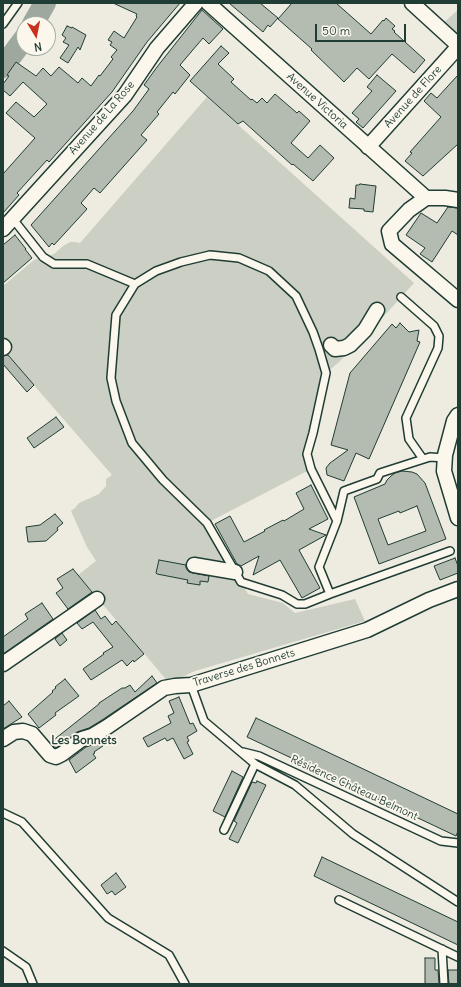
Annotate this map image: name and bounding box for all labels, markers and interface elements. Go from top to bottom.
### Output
north arrow [16,16,56,56]
scale bar [317,16,408,42]
text: 50 m [322,23,350,38]
text: N [33,39,43,54]
street label: Avenue de Flore [382,63,444,131]
street label: Avenue Victoria [284,70,350,132]
street label: Avenue de La Rose [66,78,138,158]
street label: Traverse des Bonnets [192,646,296,690]
district label: Les Bonnets [51,734,117,748]
street label: Résidence Château Belmont [288,753,420,823]

